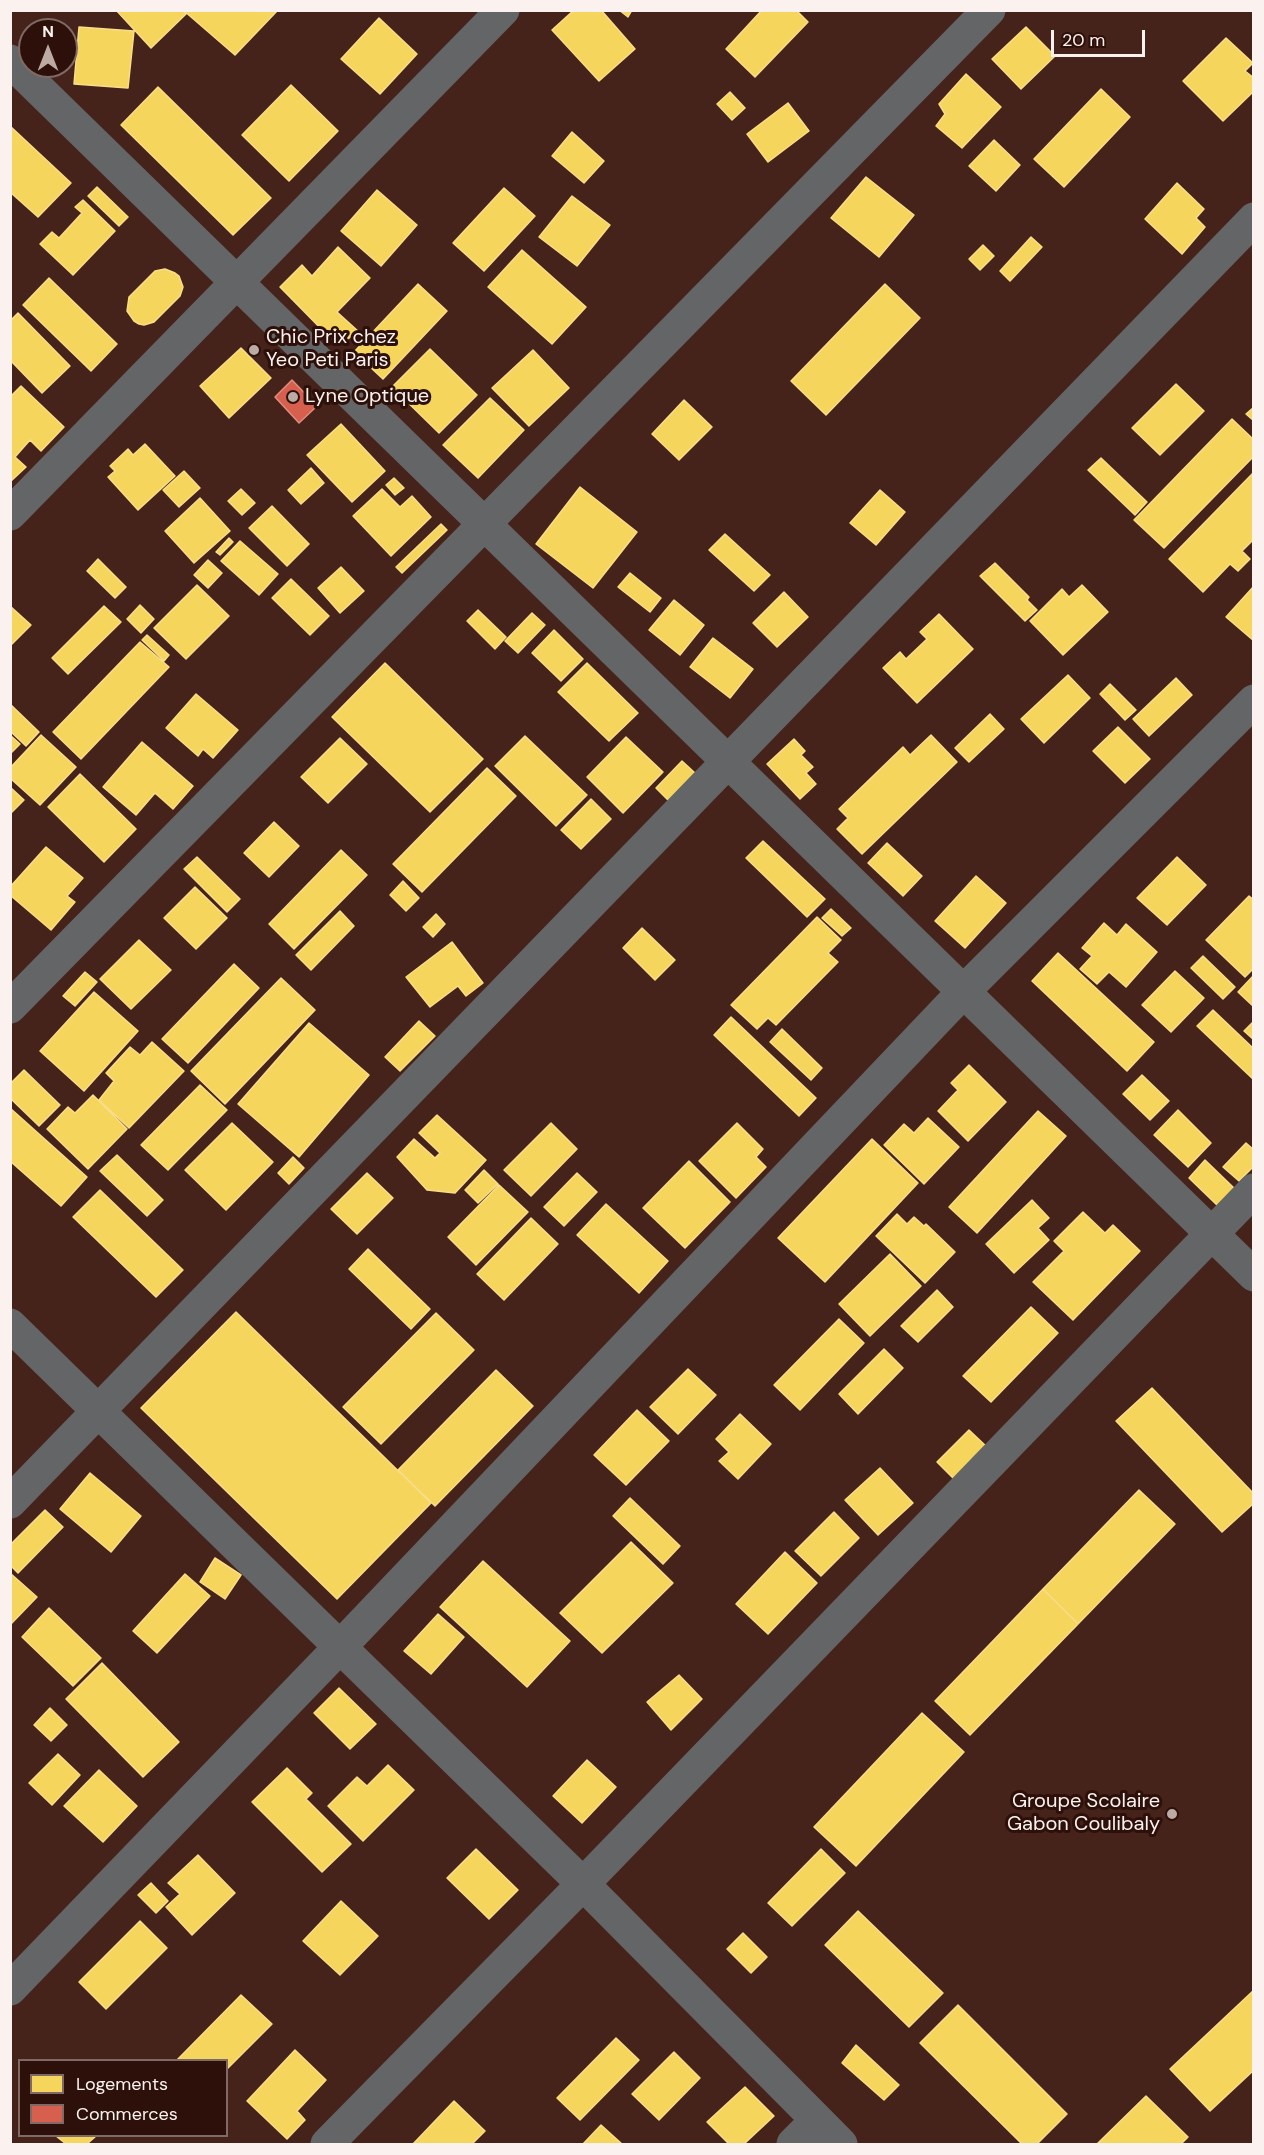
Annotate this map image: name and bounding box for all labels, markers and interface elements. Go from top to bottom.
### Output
north arrow [18,18,78,78]
scale bar [1054,18,1148,56]
text: N [42,21,54,42]
text: 20 m [1062,28,1105,52]
place label: Chic Prix chez Yeo Peti Paris [266,326,396,373]
marker: Chic Prix chez Yeo Peti Paris [247,343,261,357]
place label: Lyne Optique [305,385,429,409]
marker: Lyne Optique [286,390,300,404]
place label: Groupe Scolaire Gabon Coulibaly [1007,1790,1160,1837]
marker: Groupe Scolaire Gabon Coulibaly [1165,1807,1179,1821]
legend [18,2059,228,2137]
text: Logements [76,2072,168,2096]
text: Commerces [76,2102,178,2126]

